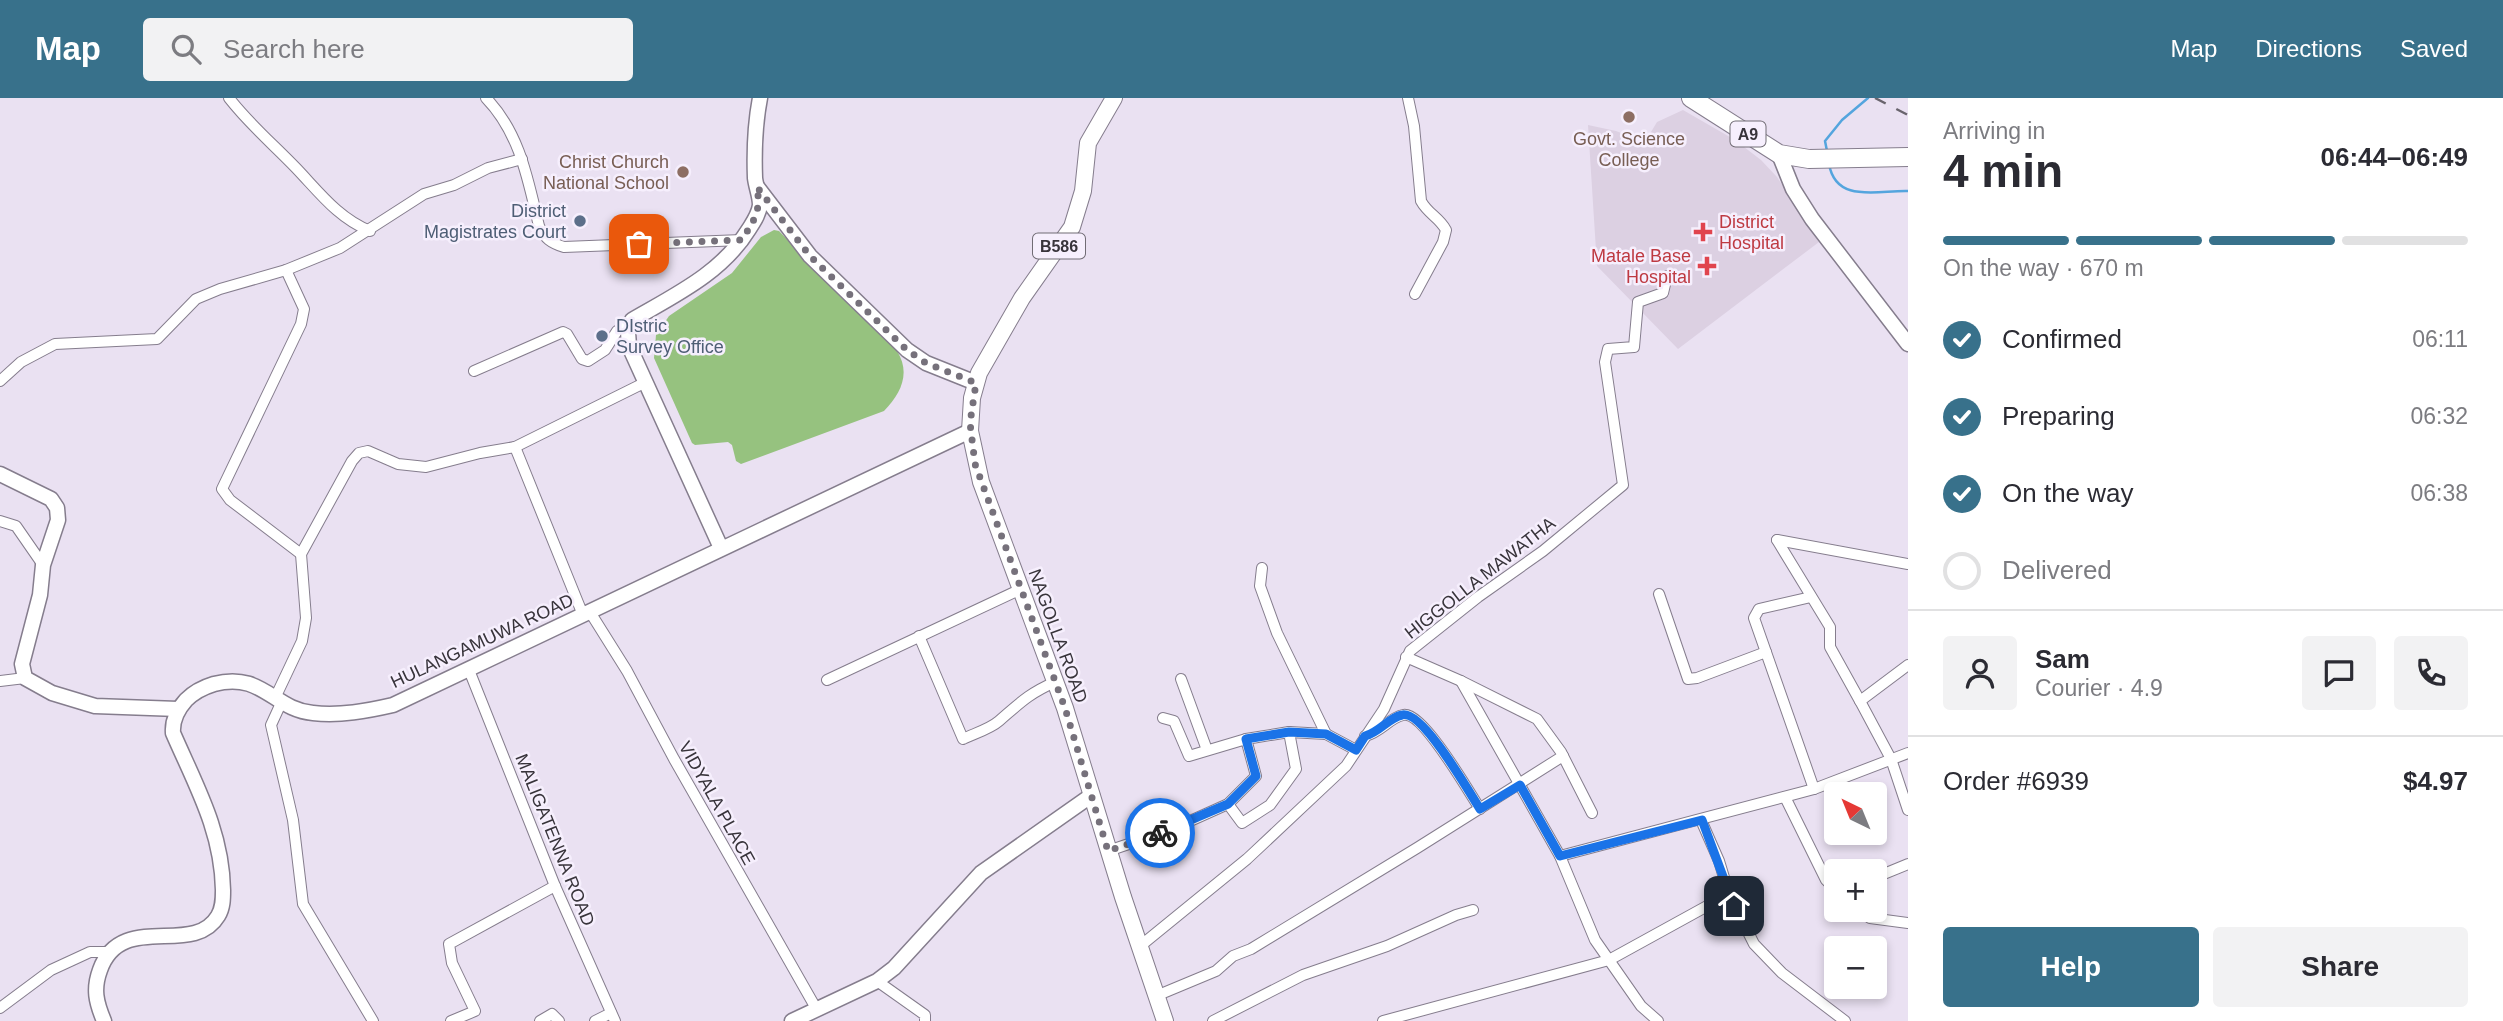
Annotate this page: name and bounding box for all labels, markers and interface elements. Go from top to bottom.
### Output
search box [143,18,633,81]
text: Map [35,30,101,67]
icon: search [167,30,205,68]
text: Search here [223,34,365,64]
text: Map [2171,35,2217,62]
text: Directions [2255,35,2362,62]
text: Saved [2400,35,2468,62]
marker: Govt. Science College [1621,109,1637,125]
text: Arriving in [1943,118,2045,144]
road number: A9 [1730,122,1766,146]
place label: Govt. Science College [1573,129,1685,170]
text: 06:44–06:49 [2321,142,2468,172]
text: 4 min [1943,145,2063,197]
place label: Christ Church National School [543,152,669,193]
marker: Christ Church National School [675,164,691,180]
place label: District Magistrates Court [424,201,566,242]
place label: District Hospital [1719,212,1784,253]
marker: District Magistrates Court [572,213,588,229]
pin [609,214,669,274]
marker: District Hospital [1693,222,1713,242]
icon: bag [620,225,658,263]
road number: B586 [1033,234,1085,258]
place label: Matale Base Hospital [1591,246,1691,287]
text: On the way · 670 m [1943,255,2144,281]
marker: Matale Base Hospital [1697,256,1717,276]
place label: DIstric Survey Office [616,316,724,357]
icon: check [1943,321,1981,359]
text: Confirmed [2002,324,2122,354]
text: 06:11 [2412,326,2468,352]
marker: DIstric Survey Office [594,328,610,344]
icon: check [1943,398,1981,436]
text: Preparing [2002,401,2115,431]
text: 06:32 [2410,403,2468,429]
icon: check [1943,475,1981,513]
text: On the way [2002,478,2134,508]
text: 06:38 [2410,480,2468,506]
street label: HIGGOLLA MAWATHA [1401,513,1559,643]
text: Delivered [2002,555,2112,585]
street label: NAGOLLA ROAD [1024,566,1092,706]
street label: HULANGAMUWA ROAD [387,590,577,692]
button: person [1943,636,2017,710]
button: chat [2302,636,2376,710]
button: phone [2394,636,2468,710]
text: Sam [2035,644,2090,674]
text: Courier · 4.9 [2035,675,2163,701]
street label: VIDYALA PLACE [675,738,759,868]
street label: MALIGATENNA ROAD [511,751,599,929]
text: Order #6939 [1943,766,2089,796]
text: $4.97 [2403,766,2468,796]
north arrow [1824,782,1886,845]
map controls [1824,782,1887,999]
courier [1125,798,1195,868]
icon: bike [1141,814,1179,852]
button: + [1824,859,1887,922]
pin [1704,876,1764,936]
icon: home [1715,887,1753,925]
button: Help [1943,927,2199,1007]
button: Share [2213,927,2468,1007]
button: − [1824,936,1887,999]

